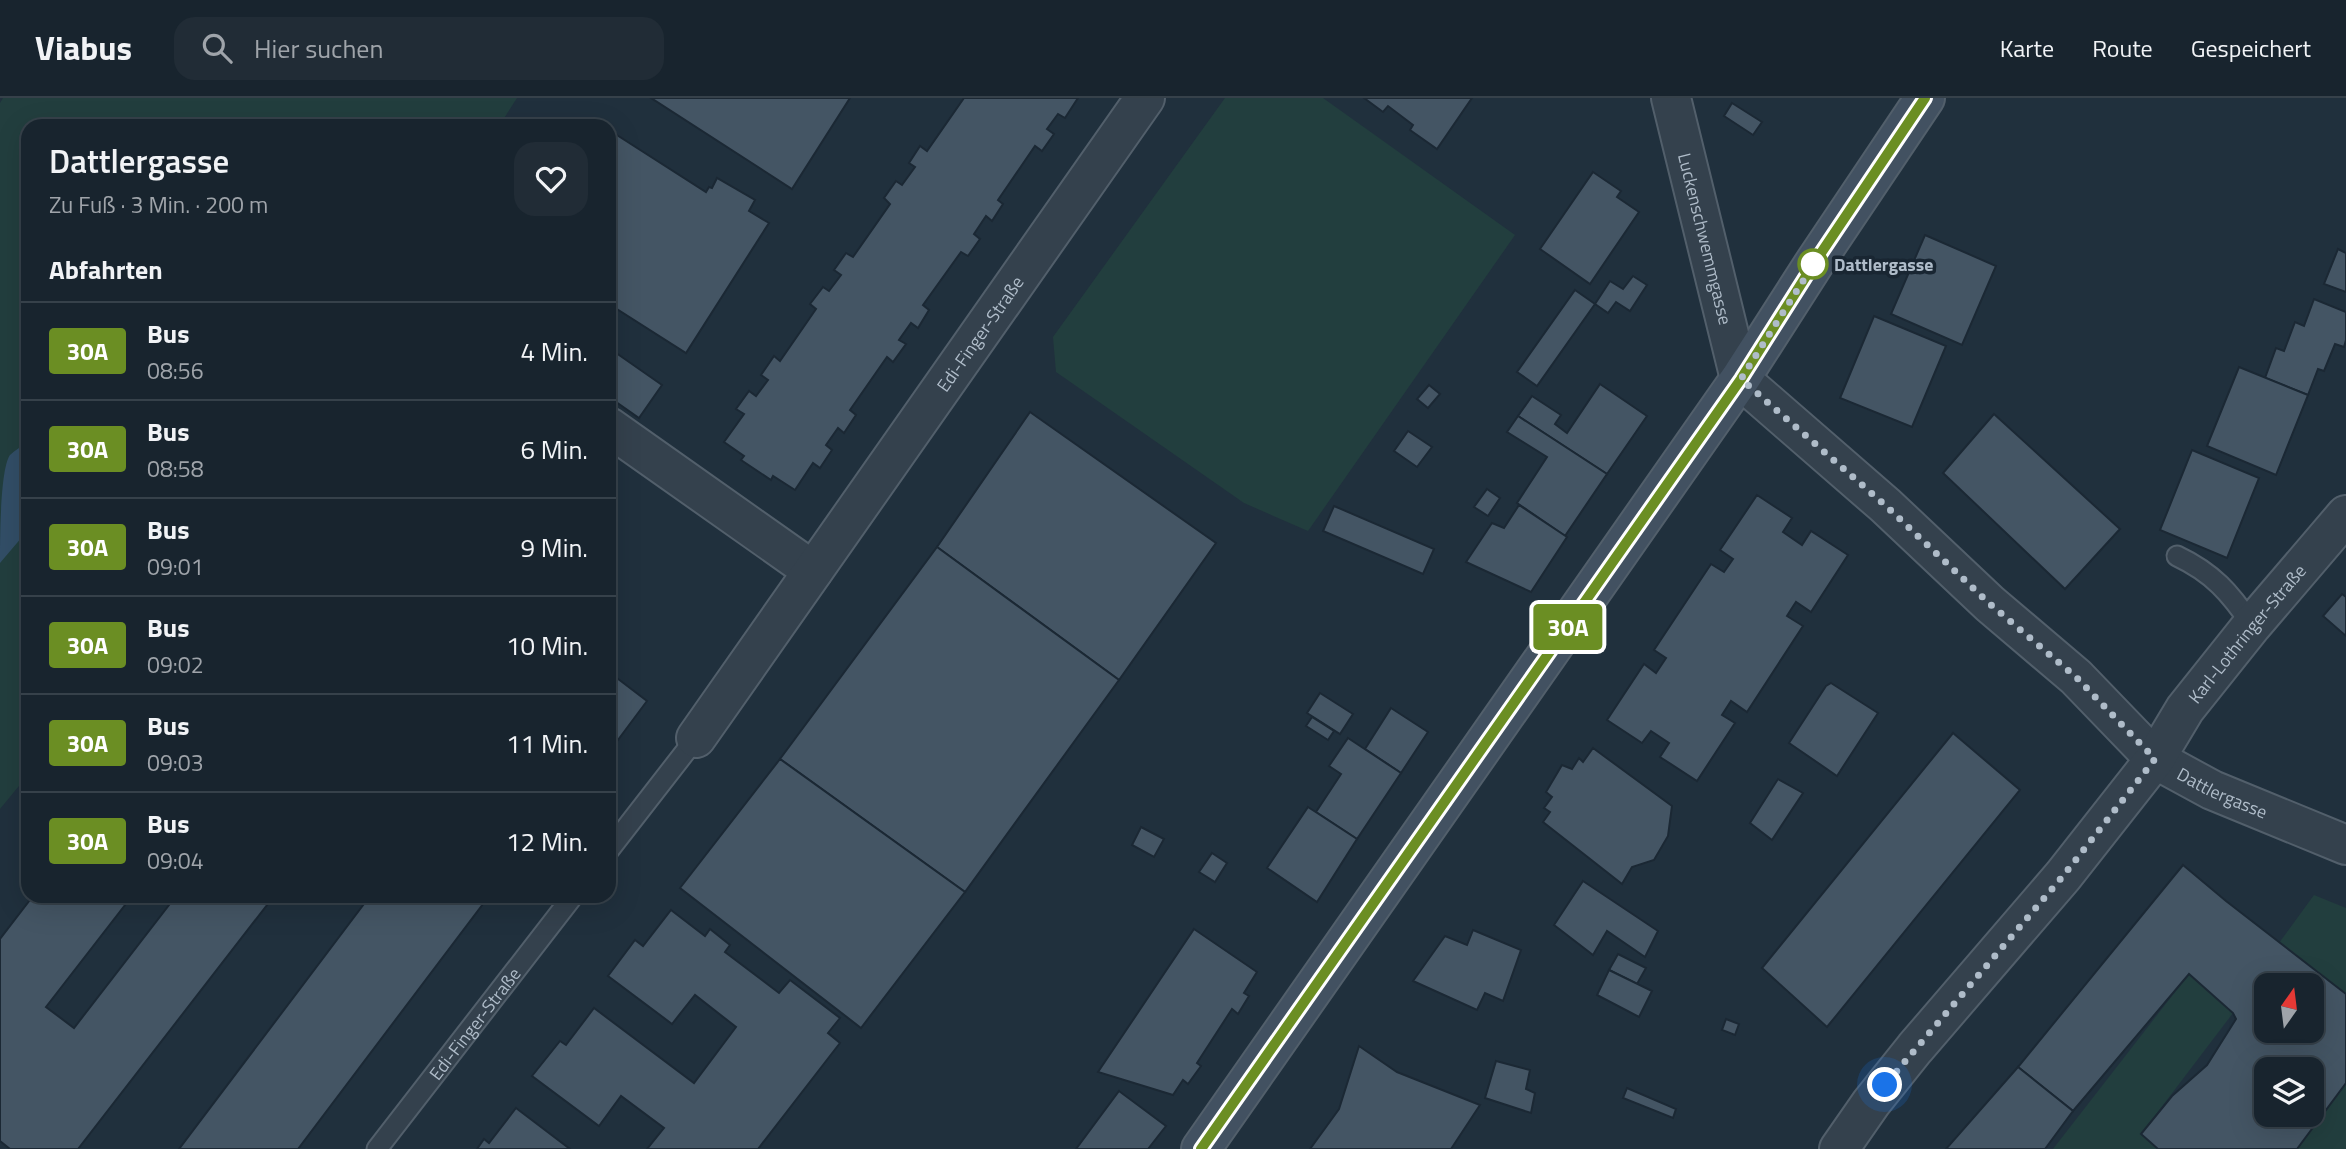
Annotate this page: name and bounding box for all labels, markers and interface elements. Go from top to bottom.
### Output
search box [174,17,664,80]
text: Viabus [35,23,132,73]
icon: search [198,29,236,67]
text: Hier suchen [254,29,383,68]
text: Karte [2000,30,2054,66]
text: Route [2092,30,2153,66]
text: Gespeichert [2191,30,2311,66]
text: Dattlergasse [49,136,229,186]
button: heart [514,142,588,216]
street label: Luckenschwemmgasse [1671,150,1740,327]
text: Zu Fuß · 3 Min. · 200 m [49,187,268,222]
marker: Dattlergasse [1798,249,1828,279]
text: Abfahrten [49,250,163,289]
place label: Dattlergasse [1834,251,1934,278]
street label: Edi-Finger-Straße [930,270,1030,397]
text: Bus [147,314,189,353]
text: 4 Min. [521,332,588,371]
text: 30A [67,333,108,369]
text: 08:56 [147,353,204,388]
text: Bus [147,412,189,451]
text: 6 Min. [521,430,588,469]
text: 30A [67,431,108,467]
text: 08:58 [147,451,204,486]
text: Bus [147,510,189,549]
text: 9 Min. [521,528,588,567]
text: 30A [67,529,108,565]
text: 09:01 [147,549,204,584]
street label: Karl-Lothringer-Straße [2181,558,2312,709]
line badge: 30A [1528,604,1608,650]
text: Bus [147,608,189,647]
text: 30A [1547,609,1589,645]
text: 10 Min. [506,626,588,665]
text: 30A [67,627,108,663]
text: 09:02 [147,647,204,682]
text: Bus [147,706,189,745]
text: 11 Min. [506,724,588,763]
text: 30A [67,725,108,761]
text: 09:03 [147,745,204,780]
street label: Dattlergasse [2172,760,2272,825]
text: Bus [147,804,189,843]
text: 12 Min. [506,822,588,861]
text: 30A [67,823,108,859]
text: 09:04 [147,843,204,878]
street label: Edi-Finger-Straße [422,961,527,1085]
north arrow [2254,973,2324,1043]
map controls [2254,973,2324,1127]
button: layers [2254,1057,2324,1127]
your location [1867,1067,1902,1102]

